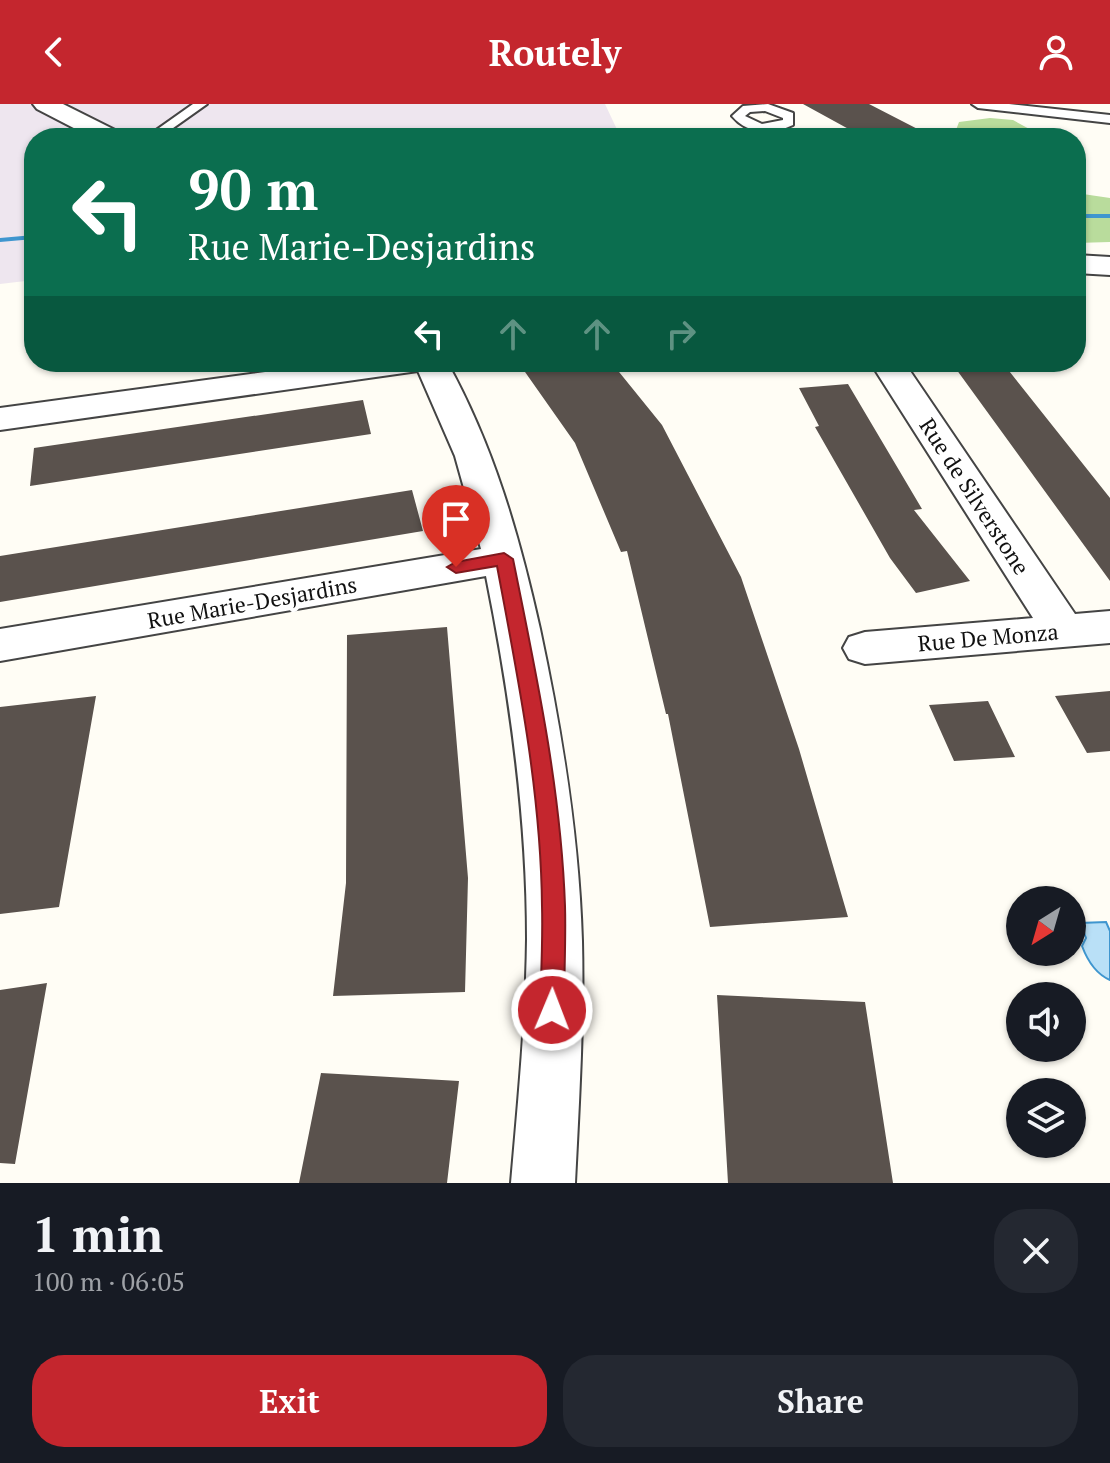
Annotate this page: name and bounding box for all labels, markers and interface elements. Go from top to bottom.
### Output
text: Routely [489,29,621,76]
icon: back [32,30,76,74]
icon: person [1034,30,1078,74]
text: 90 m [188,152,318,226]
icon: left [56,160,160,264]
text: Rue Marie-Desjardins [188,223,535,270]
icon: left [407,312,451,356]
icon: ahead [491,312,535,356]
icon: ahead [575,312,619,356]
icon: right [659,312,703,356]
street label: Rue de Silverstone [914,412,1036,580]
pin [422,485,490,567]
icon: arrive [434,497,478,541]
street label: Rue Marie-Desjardins [145,569,359,635]
street label: Rue De Monza [916,616,1060,658]
north arrow [1006,886,1086,966]
map controls [1006,886,1086,1158]
position arrow [510,968,594,1052]
button: sound [1006,982,1086,1062]
button: layers [1006,1078,1086,1158]
text: 1 min [32,1202,163,1266]
button: close [994,1209,1078,1293]
text: 100 m · 06:05 [32,1264,185,1298]
button: Exit [32,1355,547,1447]
button: Share [563,1355,1078,1447]

